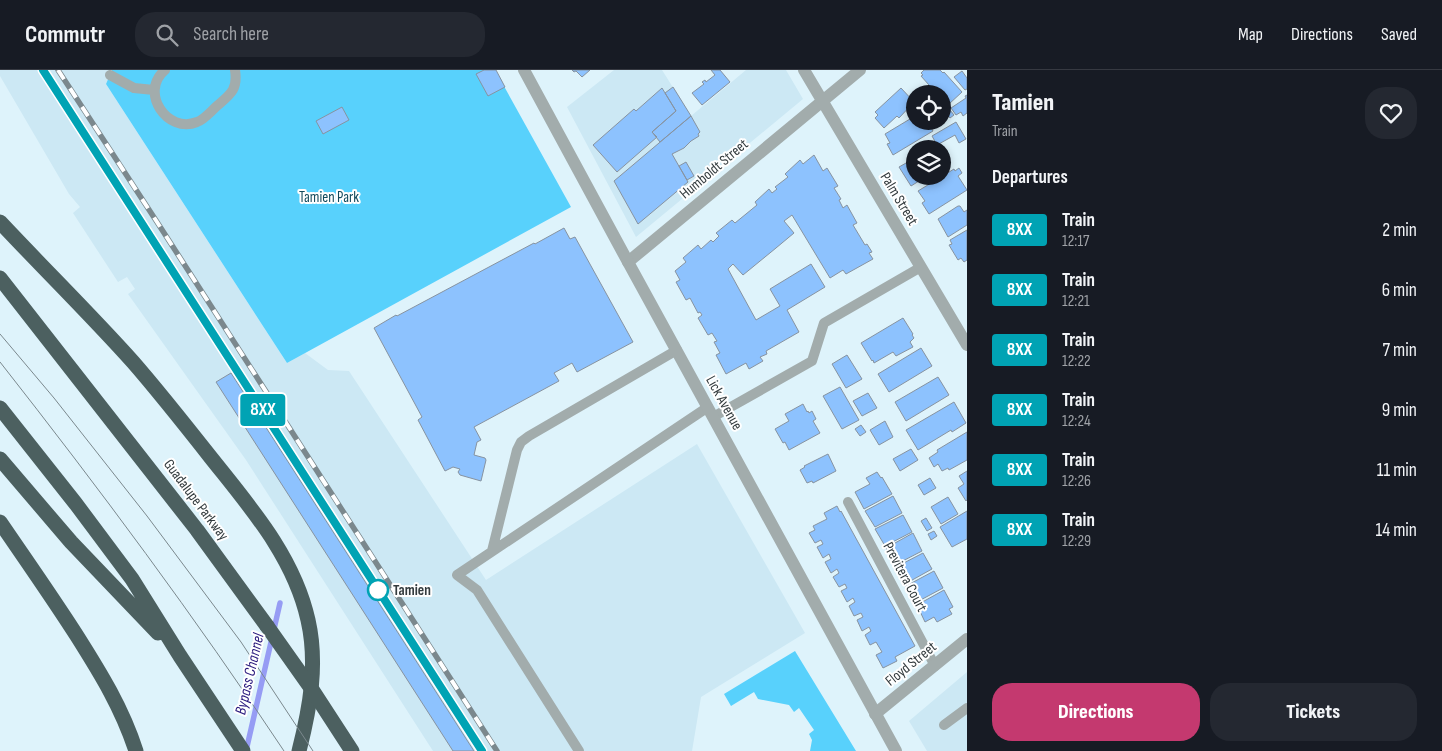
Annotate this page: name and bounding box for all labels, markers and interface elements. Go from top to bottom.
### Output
search box [135,12,485,57]
text: Commutr [25,20,105,49]
icon: search [153,21,181,49]
text: Search here [193,23,269,46]
text: Map [1238,24,1263,45]
text: Directions [1291,24,1353,45]
text: Saved [1381,24,1417,45]
map controls [906,85,951,185]
button: locate [906,85,951,130]
button: heart [1365,87,1417,139]
text: Tamien [992,88,1054,117]
text: Train [992,122,1018,141]
street label: Humboldt Street [676,135,752,203]
button: layers [906,140,951,185]
text: Departures [992,166,1068,189]
street label: Palm Street [876,169,922,229]
park label: Tamien Park [299,188,359,207]
text: Train [1062,209,1095,232]
text: 8XX [1007,219,1032,240]
text: 2 min [1382,219,1417,242]
text: 12:17 [1062,232,1089,251]
text: Train [1062,269,1095,292]
text: 8XX [1007,279,1032,300]
text: 6 min [1382,279,1417,302]
text: 12:21 [1062,292,1090,311]
text: Train [1062,329,1095,352]
text: 8XX [1007,339,1032,360]
text: 7 min [1383,339,1417,362]
text: 12:22 [1062,352,1091,371]
street label: Lick Avenue [701,373,747,433]
text: Train [1062,389,1095,412]
line badge: 8XX [234,394,292,426]
text: 8XX [250,399,276,420]
text: 8XX [1007,399,1032,420]
text: 9 min [1382,399,1417,422]
text: 12:24 [1062,412,1091,431]
text: Train [1062,449,1095,472]
street label: Guadalupe Parkway [159,456,233,545]
text: 8XX [1007,459,1032,480]
text: 11 min [1377,459,1417,482]
text: 12:26 [1062,472,1091,491]
text: Train [1062,509,1095,532]
text: 8XX [1007,519,1032,540]
text: 14 min [1376,519,1417,542]
text: 12:29 [1062,532,1091,551]
street label: Previtera Court [879,539,932,616]
marker: Tamien [367,579,389,601]
place label: Tamien [393,581,431,600]
water label: Bypass Channel [231,630,269,717]
street label: Floyd Street [881,637,941,690]
button: Directions [992,683,1200,741]
button: Tickets [1210,683,1417,741]

